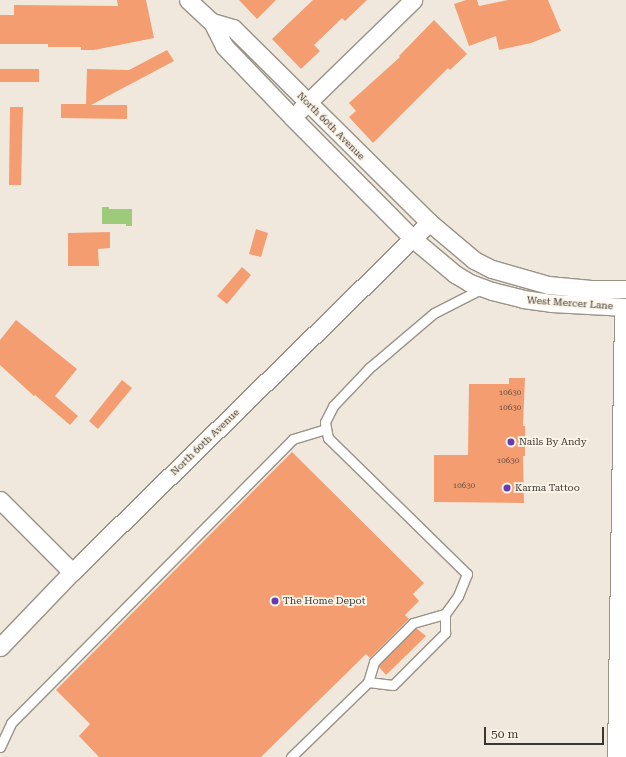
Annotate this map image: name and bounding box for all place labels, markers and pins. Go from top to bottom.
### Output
place label: Nails By Andy [519,436,587,448]
marker: Nails By Andy [506,437,516,447]
place label: Karma Tattoo [515,482,580,494]
marker: Karma Tattoo [502,483,512,493]
place label: The Home Depot [283,595,365,607]
marker: The Home Depot [270,596,280,606]

